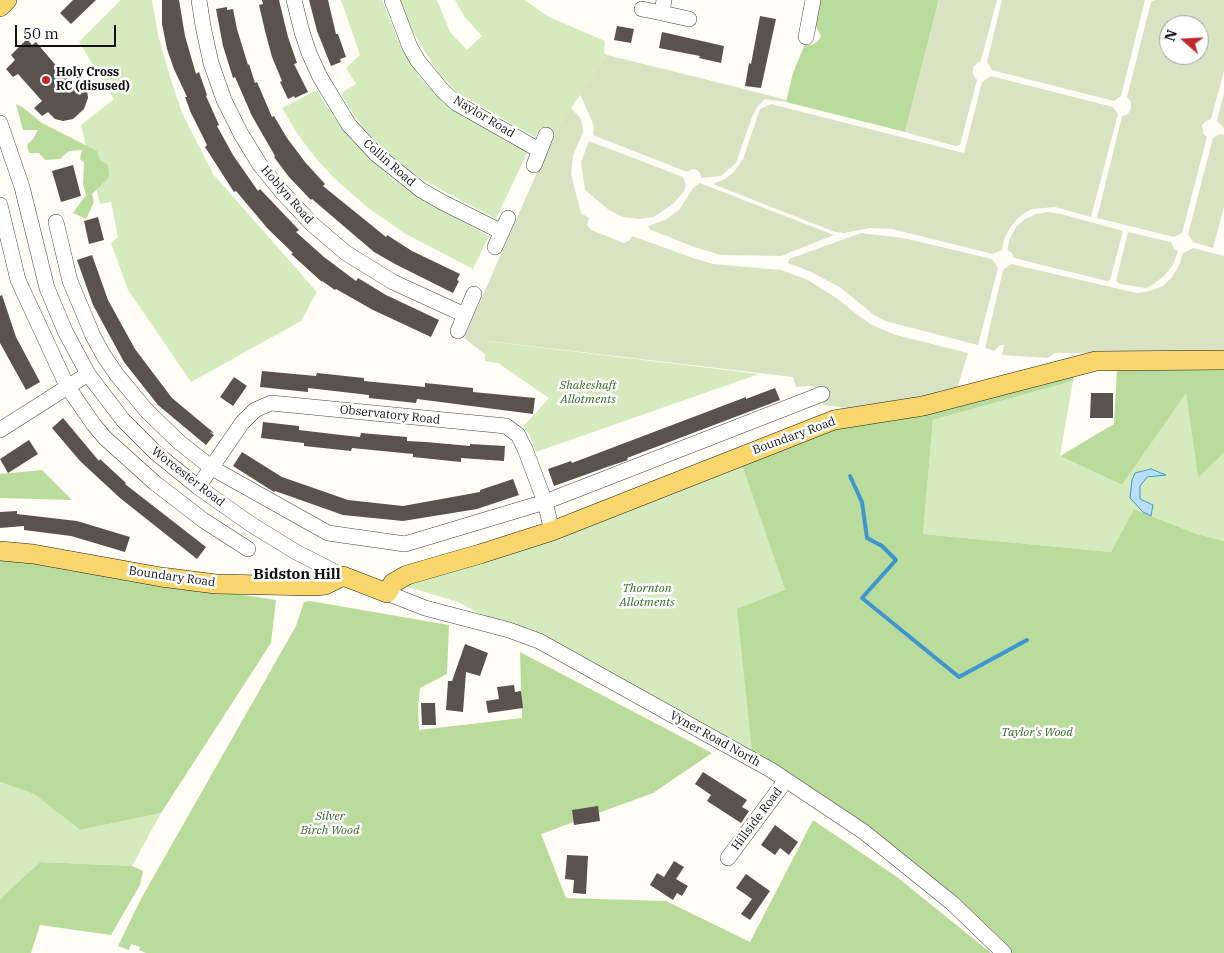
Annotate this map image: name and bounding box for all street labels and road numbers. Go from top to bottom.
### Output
street label: Naylor Road [451,93,517,141]
street label: Collin Road [360,136,418,190]
street label: Hoblyn Road [258,163,316,227]
street label: Observatory Road [339,403,441,427]
street label: Boundary Road [751,414,837,458]
street label: Worcester Road [149,444,227,510]
street label: Boundary Road [128,564,216,590]
street label: Vyner Road North [667,708,763,770]
street label: Hillside Road [729,785,785,853]

